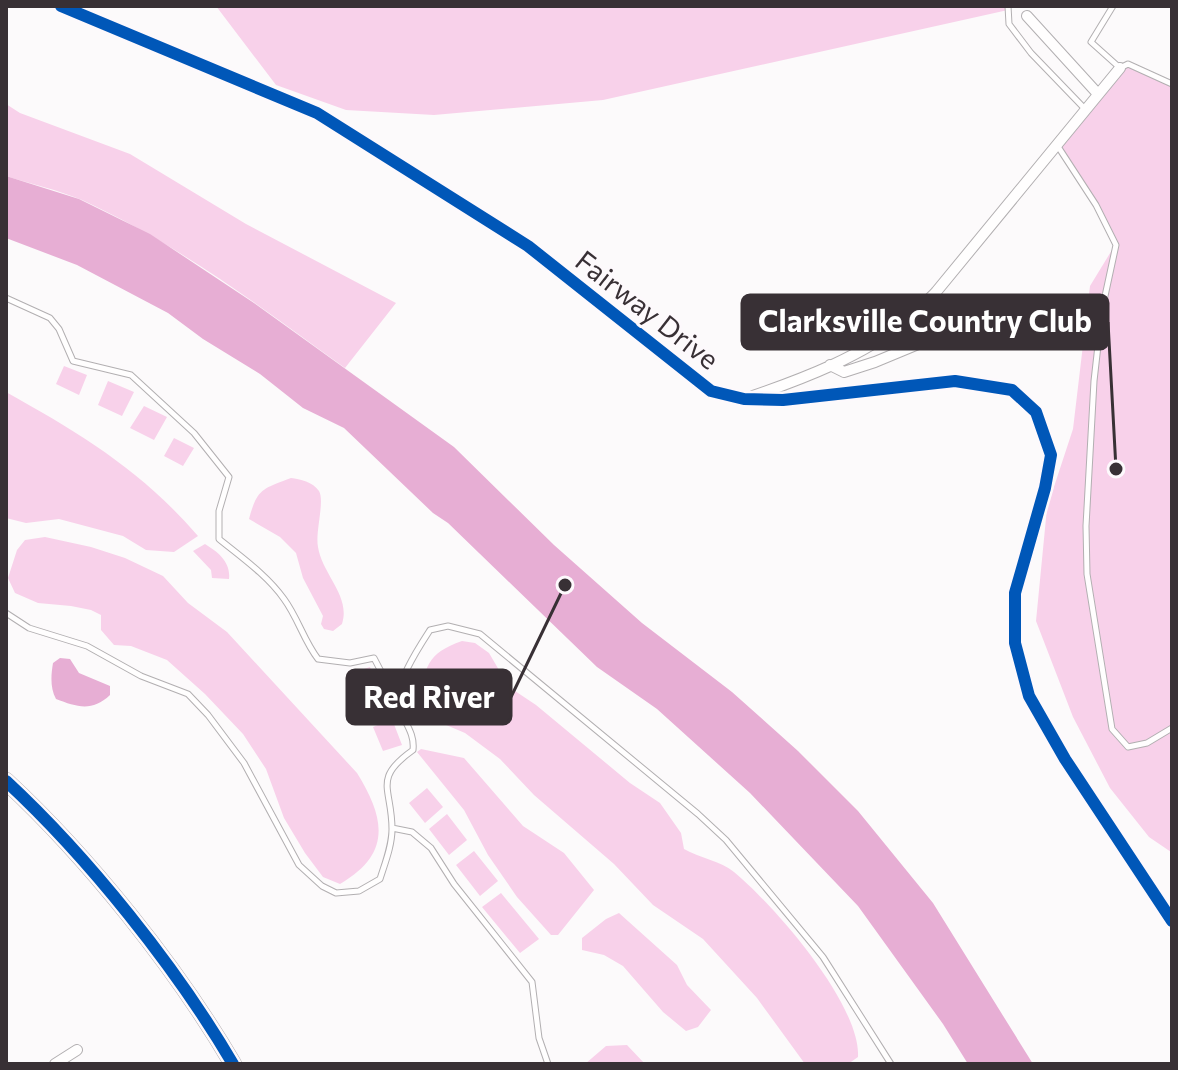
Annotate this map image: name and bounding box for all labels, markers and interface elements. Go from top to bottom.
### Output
street label: Fairway Drive [569,243,726,376]
callout: Clarksville Country Club [742,295,1108,349]
text: Clarksville Country Club [758,301,1092,338]
callout: Red River [347,670,511,724]
text: Red River [363,677,495,714]

